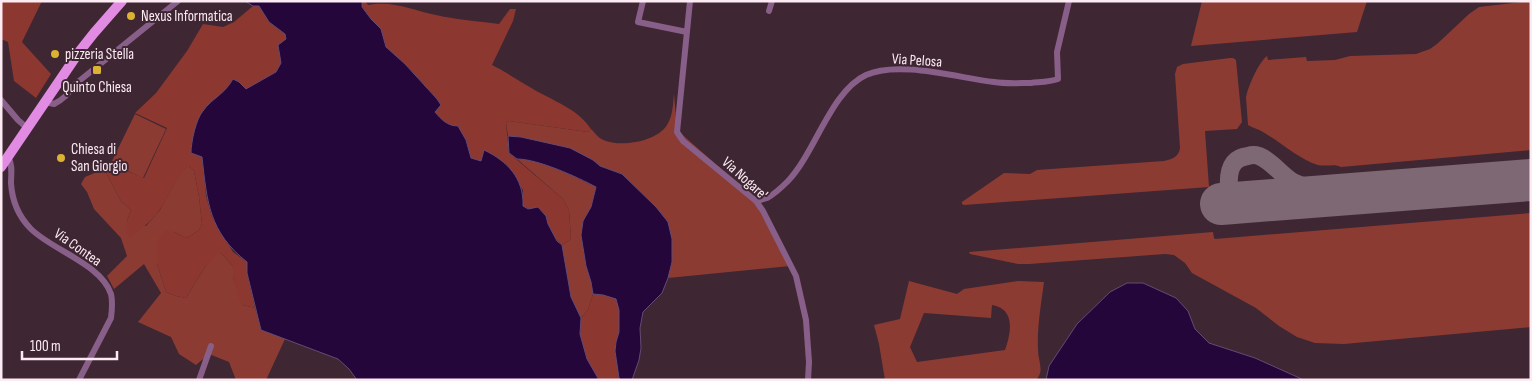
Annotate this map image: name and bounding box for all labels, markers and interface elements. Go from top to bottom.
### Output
place label: Nexus Informatica [141,7,233,26]
marker: Nexus Informatica [125,10,137,22]
place label: pizzeria Stella [65,45,134,64]
marker: pizzeria Stella [49,48,61,60]
street label: Via Pelosa [891,49,943,72]
marker: Quinto Chiesa [91,64,103,76]
place label: Quinto Chiesa [62,78,132,97]
place label: Chiesa di San Giorgio [71,140,127,176]
marker: Chiesa di San Giorgio [55,152,67,164]
street label: Via Nogare' [718,153,772,204]
street label: Via Contea [50,224,105,271]
scale bar [22,328,118,360]
text: 100 m [30,337,61,356]

